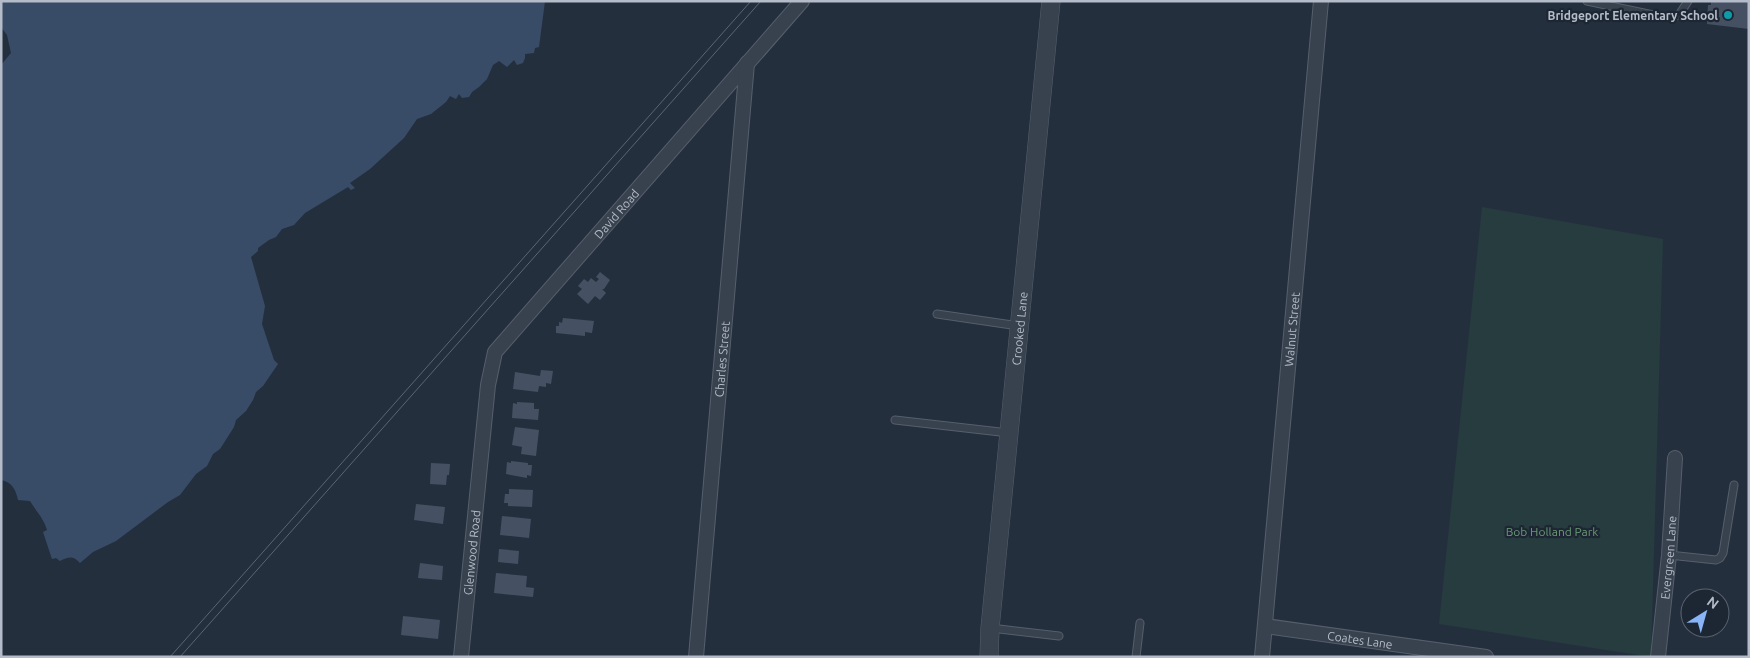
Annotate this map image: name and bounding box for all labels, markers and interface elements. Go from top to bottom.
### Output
place label: Bridgeport Elementary School [1547,9,1718,22]
marker: Bridgeport Elementary School [1722,9,1734,21]
street label: David Road [591,186,641,241]
street label: Crooked Lane [1009,291,1029,366]
street label: Walnut Street [1282,291,1301,367]
street label: Charles Street [712,320,731,398]
street label: Glenwood Road [461,509,482,596]
street label: Evergreen Lane [1658,515,1678,600]
park label: Bob Holland Park [1506,525,1598,538]
north arrow [1680,588,1730,638]
text: N [1704,593,1722,612]
street label: Coates Lane [1327,628,1393,650]

